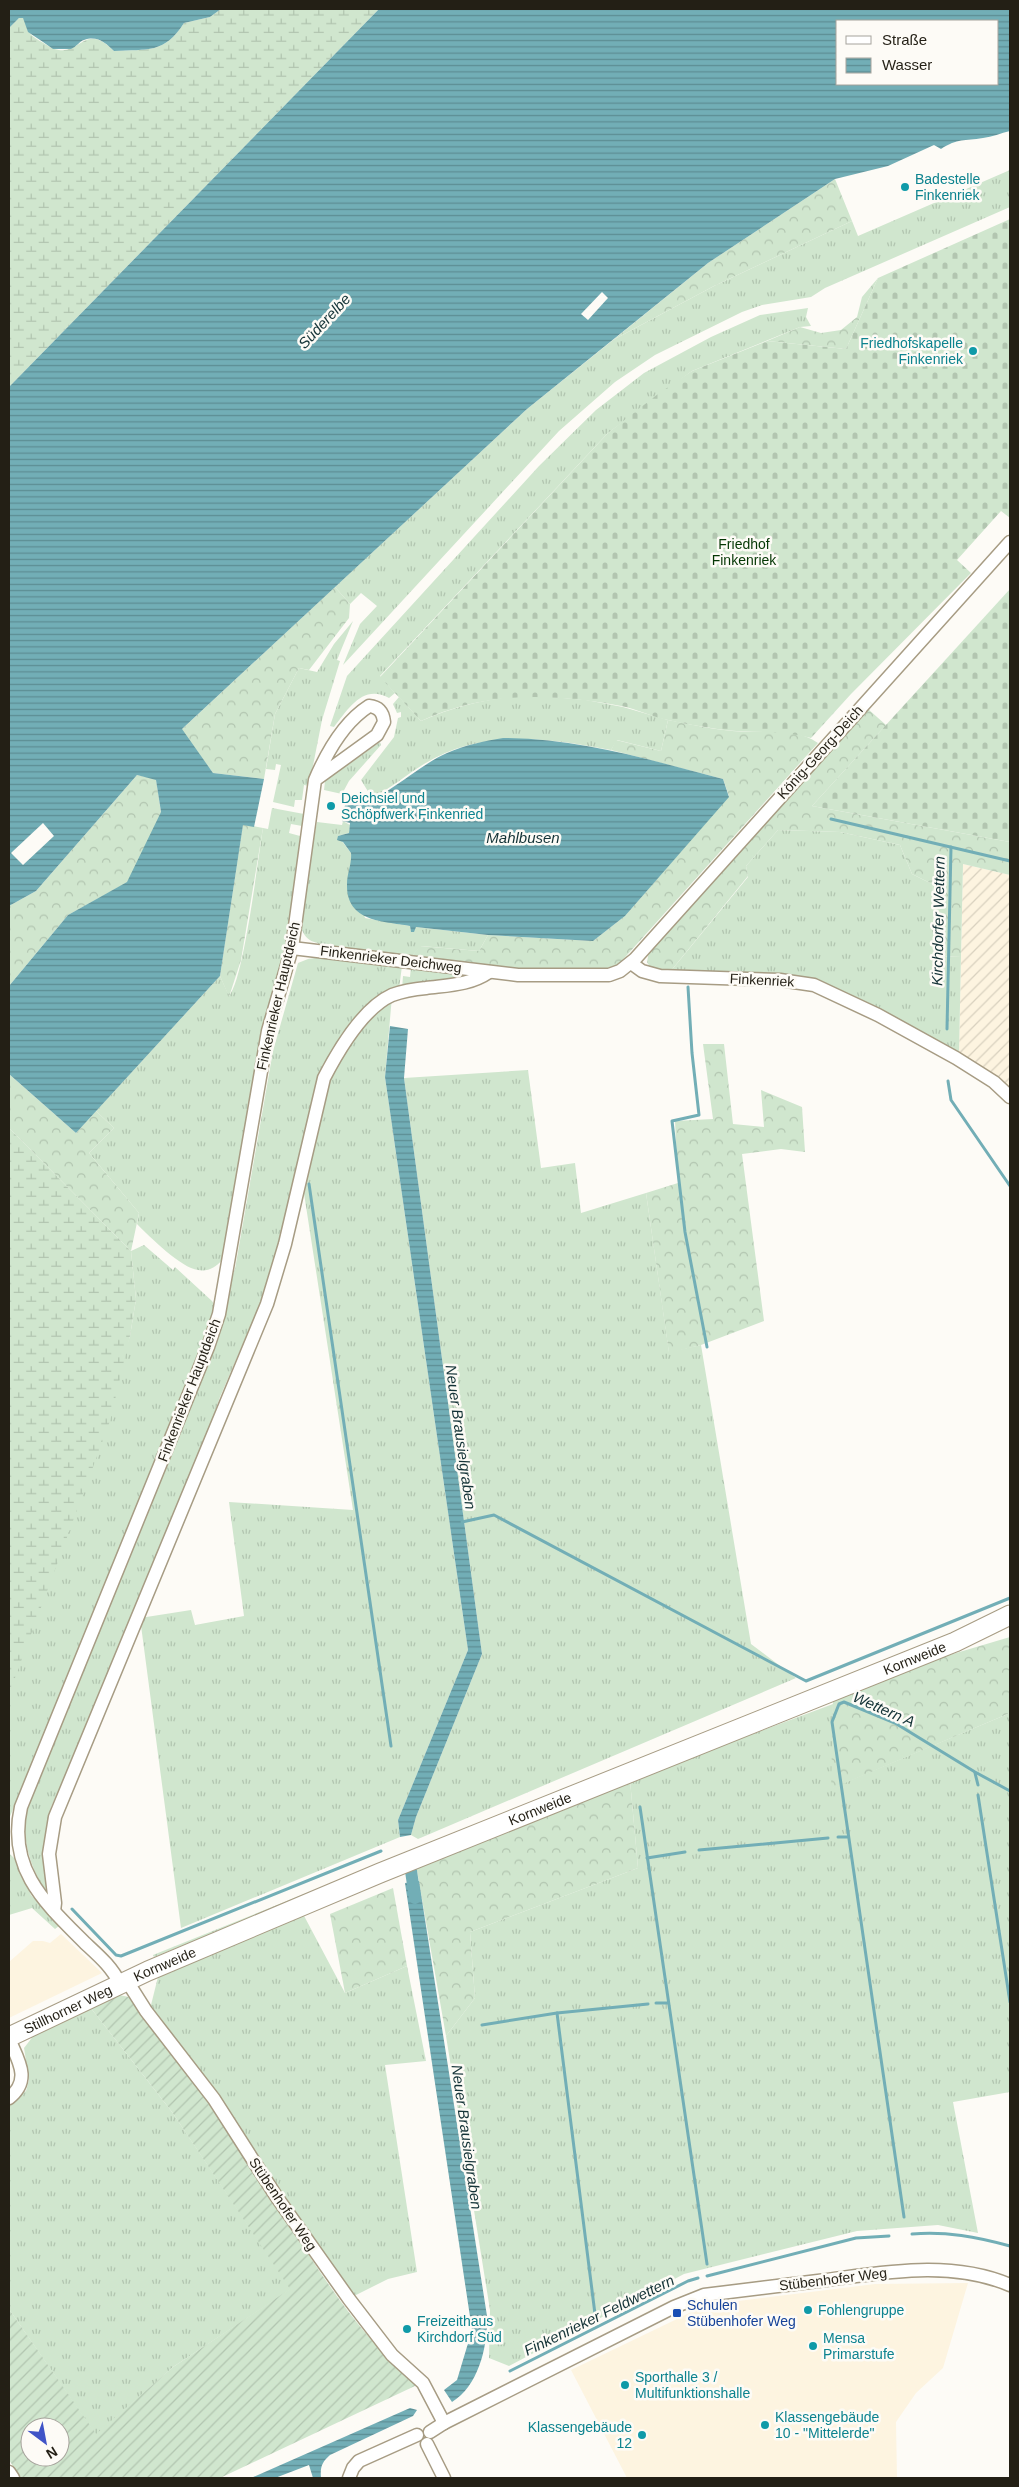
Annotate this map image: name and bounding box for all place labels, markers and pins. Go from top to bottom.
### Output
place label: Badestelle Finkenriek [915,171,981,203]
marker: Badestelle Finkenriek [899,181,911,193]
place label: Friedhofskapelle Finkenriek [860,335,964,367]
marker: Friedhofskapelle Finkenriek [967,345,979,357]
place label: Deichsiel und Schöpfwerk Finkenried [341,790,483,822]
marker: Deichsiel und Schöpfwerk Finkenried [325,800,337,812]
place label: Schulen Stübenhofer Weg [687,2297,796,2329]
place label: Fohlengruppe [818,2302,905,2318]
marker: Fohlengruppe [802,2304,814,2316]
marker: Schulen Stübenhofer Weg [671,2307,683,2319]
place label: Freizeithaus Kirchdorf Süd [417,2313,502,2345]
marker: Freizeithaus Kirchdorf Süd [401,2323,413,2335]
place label: Mensa Primarstufe [823,2330,895,2362]
marker: Mensa Primarstufe [807,2340,819,2352]
place label: Sporthalle 3 / Multifunktionshalle [635,2369,750,2401]
marker: Sporthalle 3 / Multifunktionshalle [619,2379,631,2391]
place label: Klassengebäude 10 - "Mittelerde" [775,2409,880,2441]
place label: Klassengebäude 12 [528,2419,632,2451]
marker: Klassengebäude 10 - "Mittelerde" [759,2419,771,2431]
marker: Klassengebäude 12 [636,2429,648,2441]

